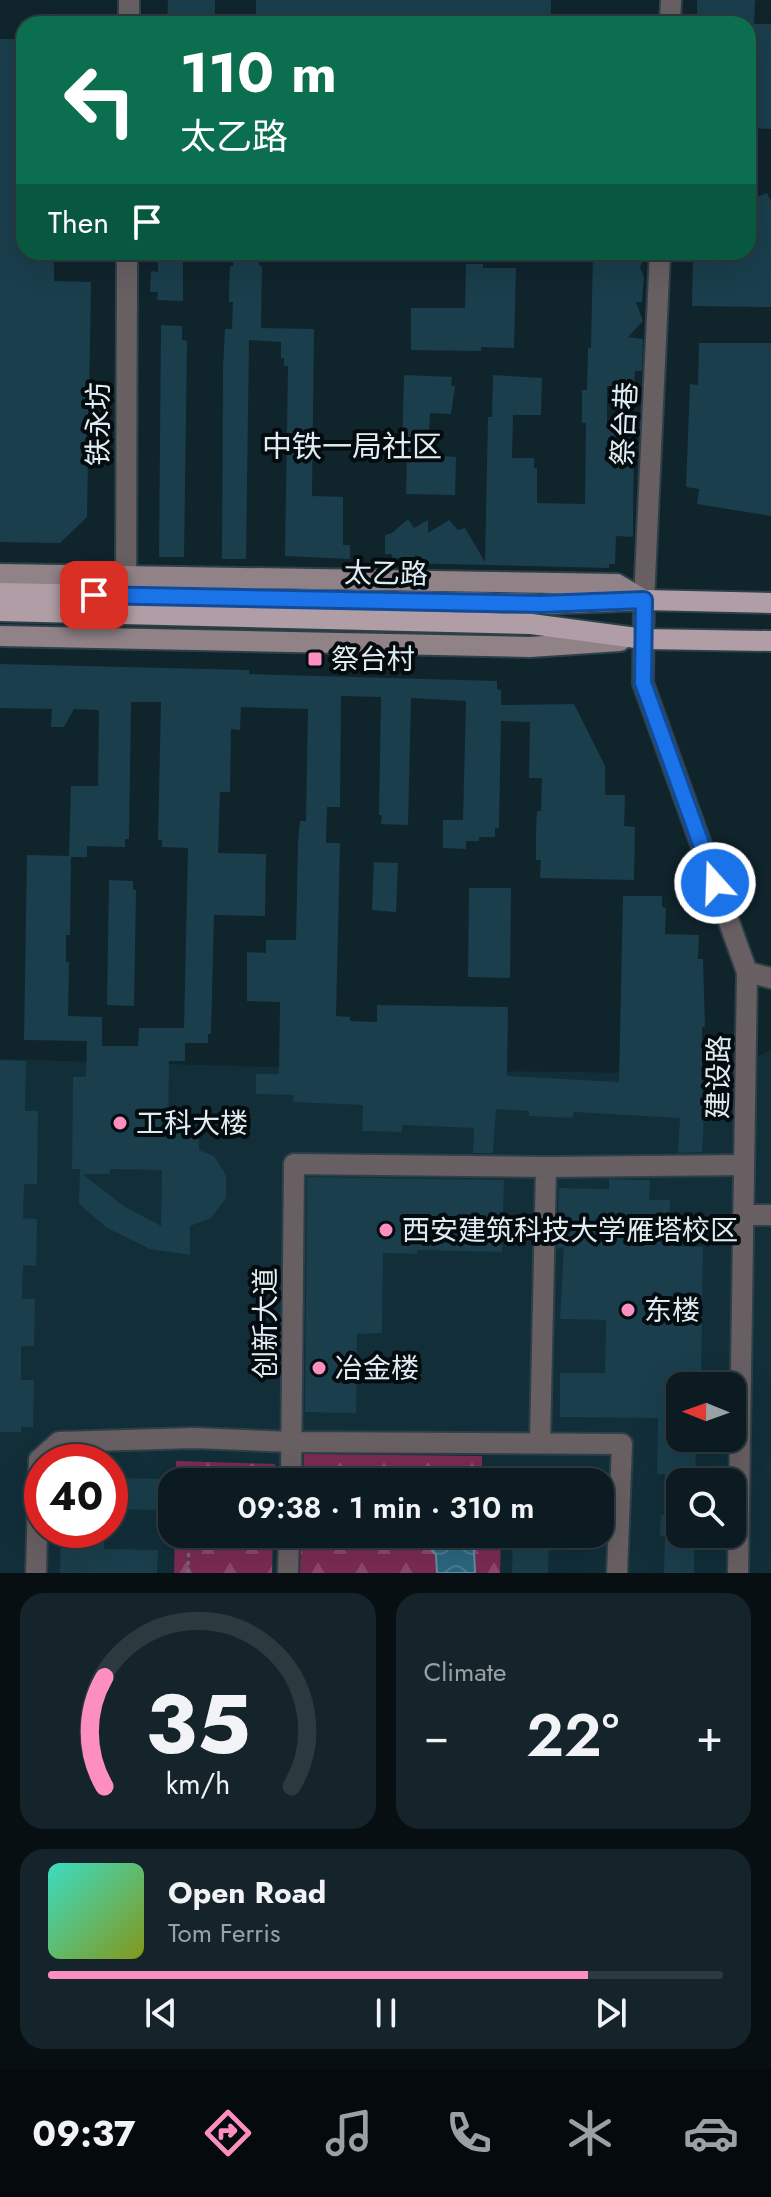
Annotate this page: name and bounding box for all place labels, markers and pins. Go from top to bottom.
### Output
pin [60,561,128,629]
place label: 祭台村 [331,639,415,680]
marker: 祭台村 [306,650,324,668]
place label: 工科大楼 [136,1103,248,1144]
marker: 工科大楼 [111,1114,129,1132]
place label: 西安建筑科技大学雁塔校区 [402,1210,738,1251]
marker: 西安建筑科技大学雁塔校区 [377,1221,395,1239]
place label: 东楼 [644,1290,700,1331]
marker: 东楼 [619,1301,637,1319]
place label: 冶金楼 [335,1348,419,1389]
marker: 冶金楼 [310,1359,328,1377]

